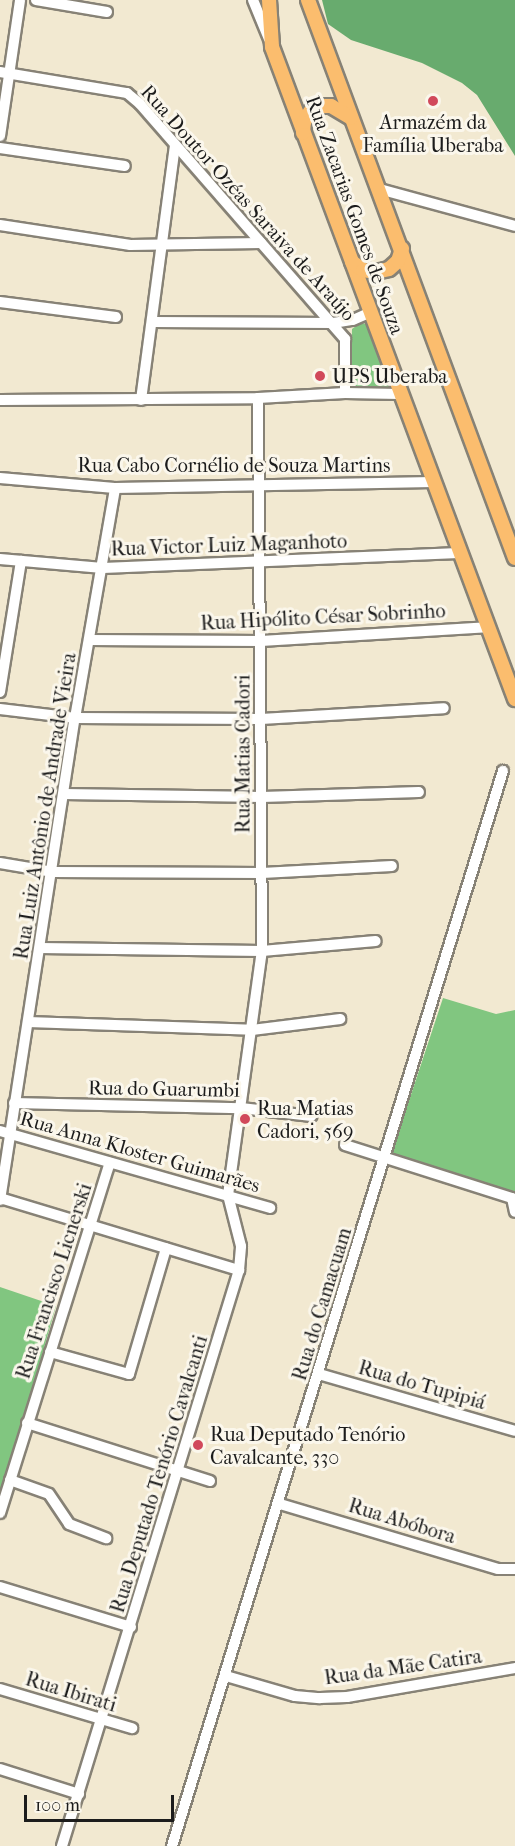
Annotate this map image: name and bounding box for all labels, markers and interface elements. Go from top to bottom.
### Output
street label: Rua Doutor Ozéas Saraiva de Araújo [136,80,360,326]
street label: Rua Zacarias Gomes de Souza [301,92,409,338]
marker: Armazém da Família Uberaba [426,94,440,108]
place label: Armazém da Família Uberaba [363,110,503,157]
place label: UPS Uberaba [332,364,448,388]
marker: UPS Uberaba [313,369,327,383]
street label: Rua Cabo Cornélio de Souza Martins [78,453,390,477]
street label: Rua Victor Luiz Maganhoto [110,529,348,561]
street label: Rua Hipólito César Sobrinho [200,599,446,635]
street label: Rua Luiz Antônio de Andrade Vieira [9,651,81,961]
street label: Rua Matias Cadori [231,675,255,833]
street label: Rua do Guarumbi [88,1076,240,1102]
place label: Rua Matias Cadori, 569 [257,1096,353,1143]
street label: Rua Anna Kloster Guimarães [17,1106,263,1198]
marker: Rua Matias Cadori, 569 [238,1112,252,1126]
street label: Rua Francisco Licnerski [11,1180,97,1382]
street label: Rua do Camacuam [287,1224,357,1384]
street label: Rua Deputado Tenório Cavalcanti [105,1332,213,1616]
street label: Rua do Tupipiá [356,1355,488,1415]
place label: Rua Deputado Tenório Cavalcante, 330 [210,1422,406,1469]
marker: Rua Deputado Tenório Cavalcante, 330 [191,1438,205,1452]
street label: Rua Abóbora [346,1493,458,1549]
street label: Rua da Mãe Catira [323,1644,483,1690]
street label: Rua Ibirati [23,1667,119,1717]
scale bar [27,1783,177,1821]
text: 100 m [35,1795,80,1816]

